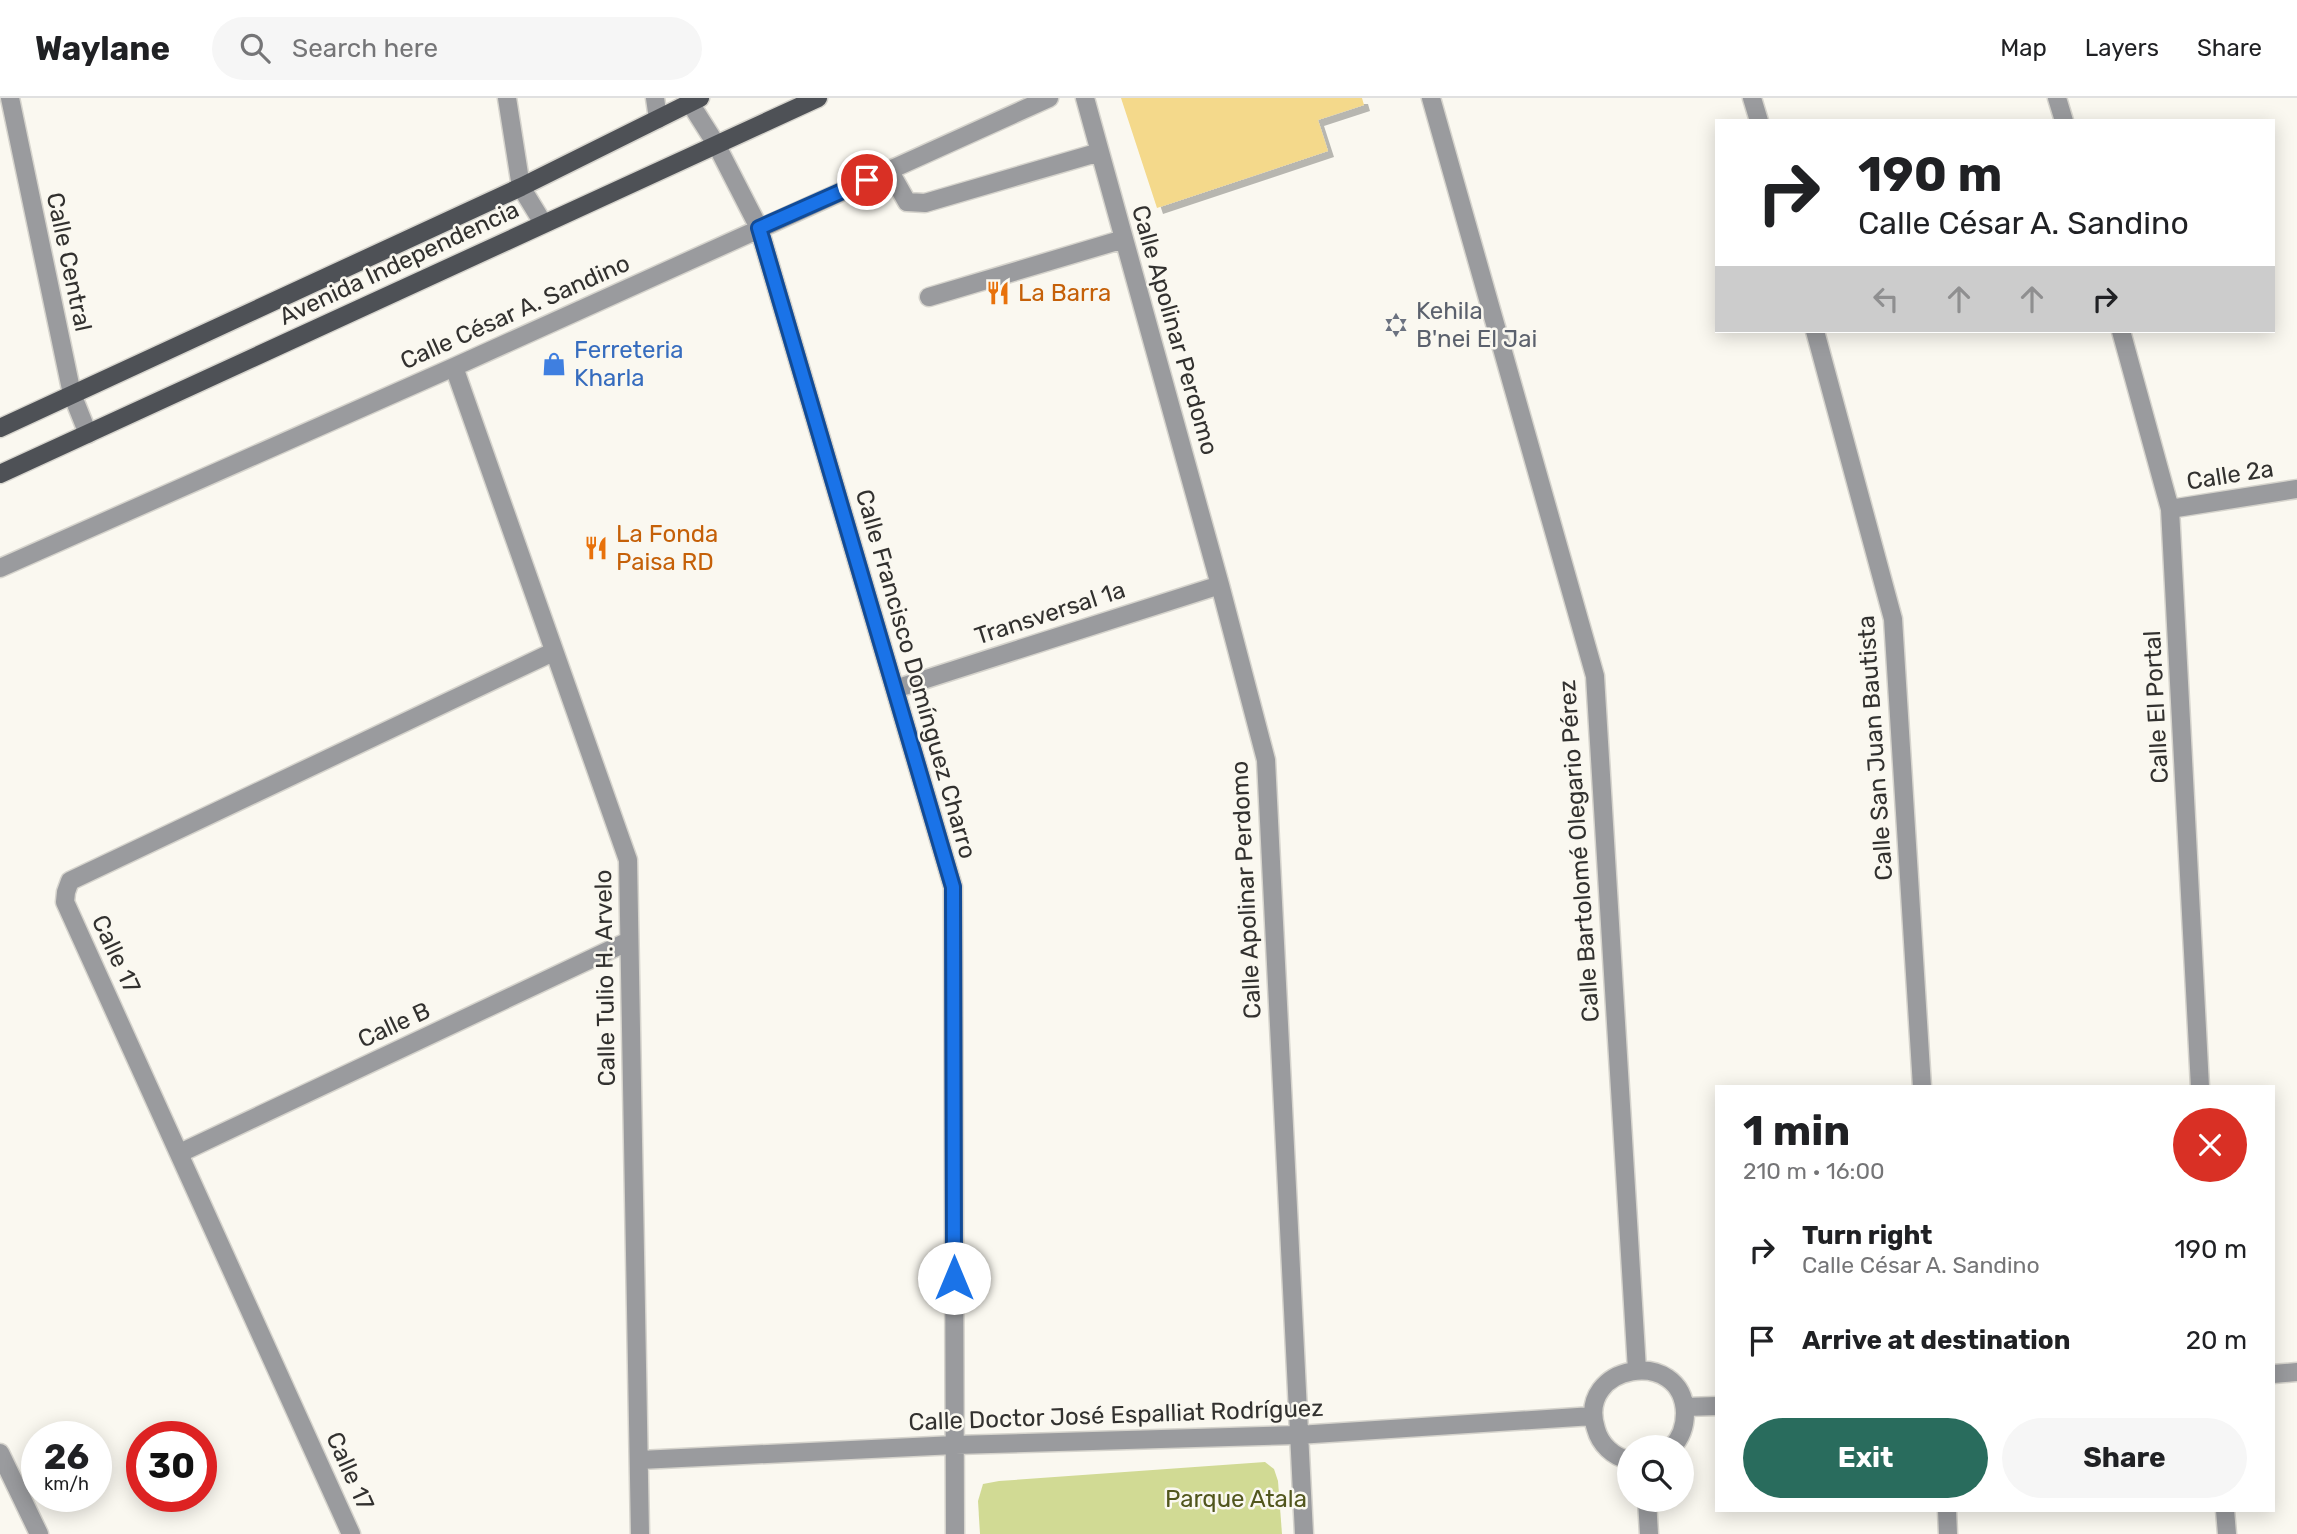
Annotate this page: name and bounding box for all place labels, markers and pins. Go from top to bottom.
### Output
pin [837,150,897,210]
restaurant icon: La Barra [984,279,1012,307]
place label: La Barra [1018,279,1111,307]
place label: Kehila B'nei El Jai [1416,297,1537,353]
synagogue icon: Kehila B'nei El Jai [1382,311,1410,339]
place label: Ferreteria Kharla [574,336,684,392]
shop icon: Ferreteria Kharla [540,350,568,378]
place label: La Fonda Paisa RD [616,520,718,576]
restaurant icon: La Fonda Paisa RD [582,534,610,562]

